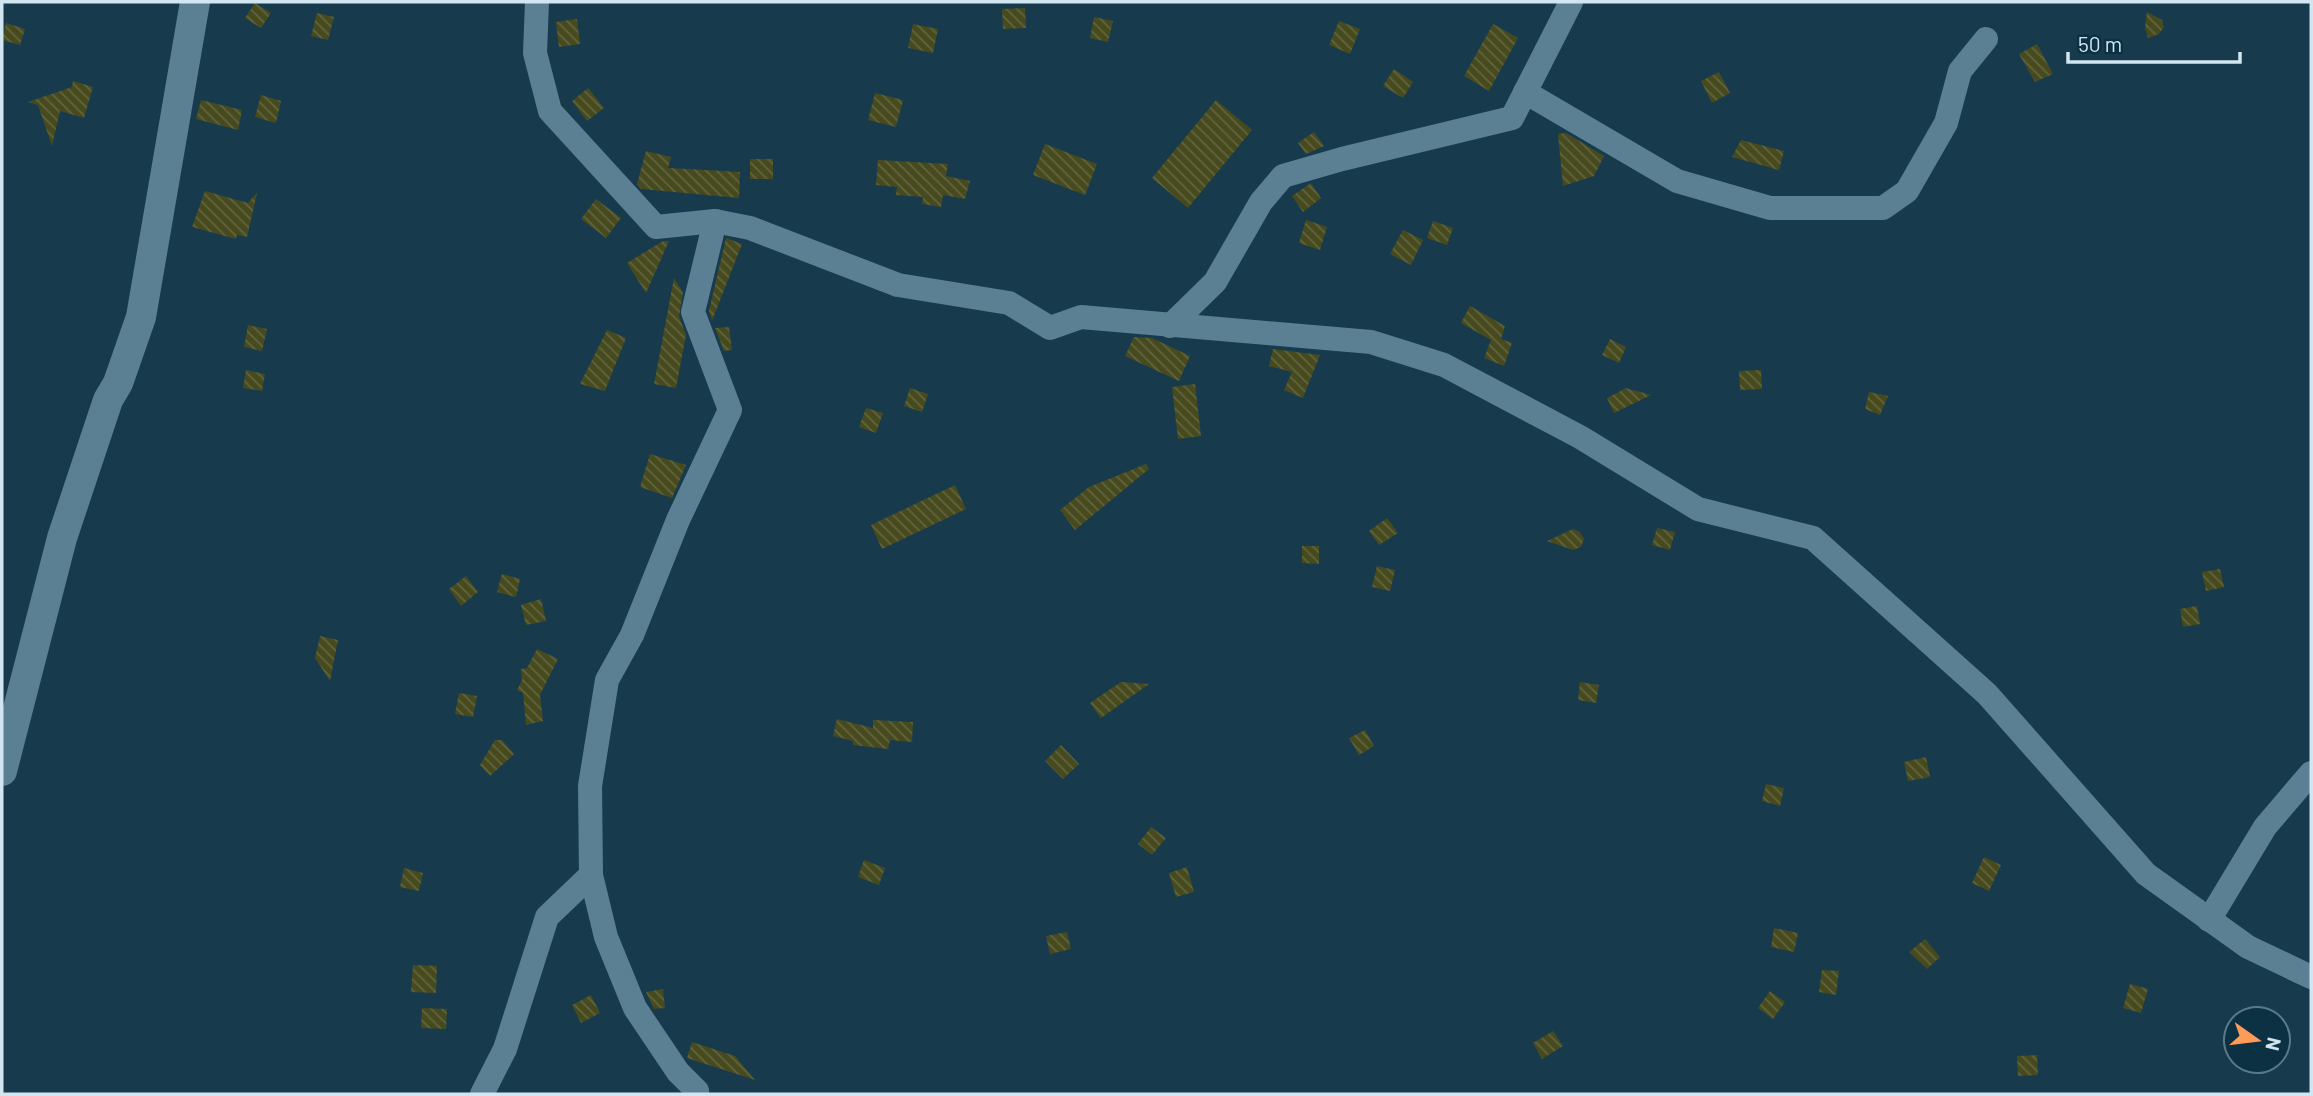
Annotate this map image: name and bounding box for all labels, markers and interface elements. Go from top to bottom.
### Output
scale bar [2068,21,2240,65]
text: 50 m [2078,31,2122,56]
north arrow [2222,1005,2292,1075]
text: N [2261,1035,2287,1053]

